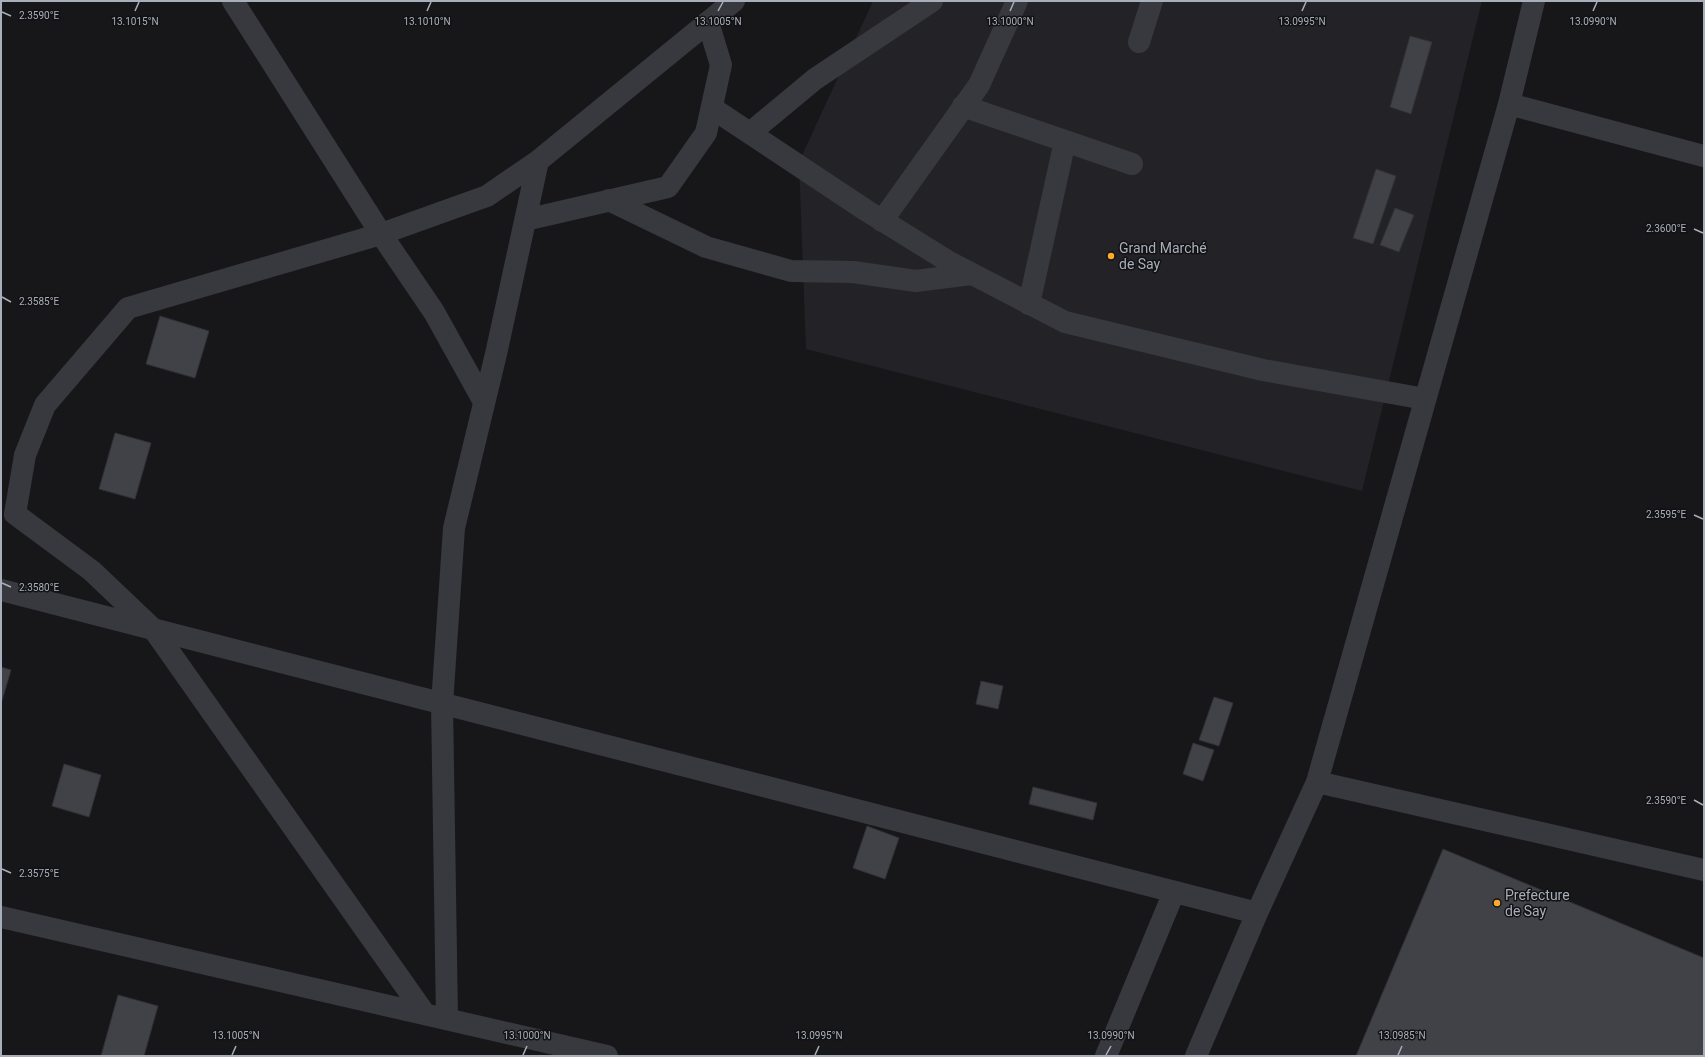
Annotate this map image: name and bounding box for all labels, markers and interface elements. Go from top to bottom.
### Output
text: 2.3590°E [19,10,59,21]
text: 13.1015°N [111,16,159,27]
text: 13.1010°N [403,16,451,27]
text: 13.1005°N [694,16,742,27]
text: 13.1000°N [986,16,1034,27]
text: 13.0995°N [1278,16,1326,27]
text: 13.0990°N [1569,16,1617,27]
text: 2.3600°E [1646,223,1686,234]
place label: Grand Marché de Say [1119,240,1207,272]
marker: Grand Marché de Say [1106,251,1116,261]
text: 2.3585°E [19,296,59,307]
text: 2.3595°E [1646,509,1686,520]
text: 2.3580°E [19,582,59,593]
text: 2.3590°E [1646,795,1686,806]
text: 2.3575°E [19,868,59,879]
place label: Prefecture de Say [1505,887,1570,919]
marker: Prefecture de Say [1492,898,1502,908]
text: 13.1005°N [212,1030,260,1041]
text: 13.1000°N [503,1030,551,1041]
text: 13.0995°N [795,1030,843,1041]
text: 13.0990°N [1087,1030,1135,1041]
text: 13.0985°N [1378,1030,1426,1041]

